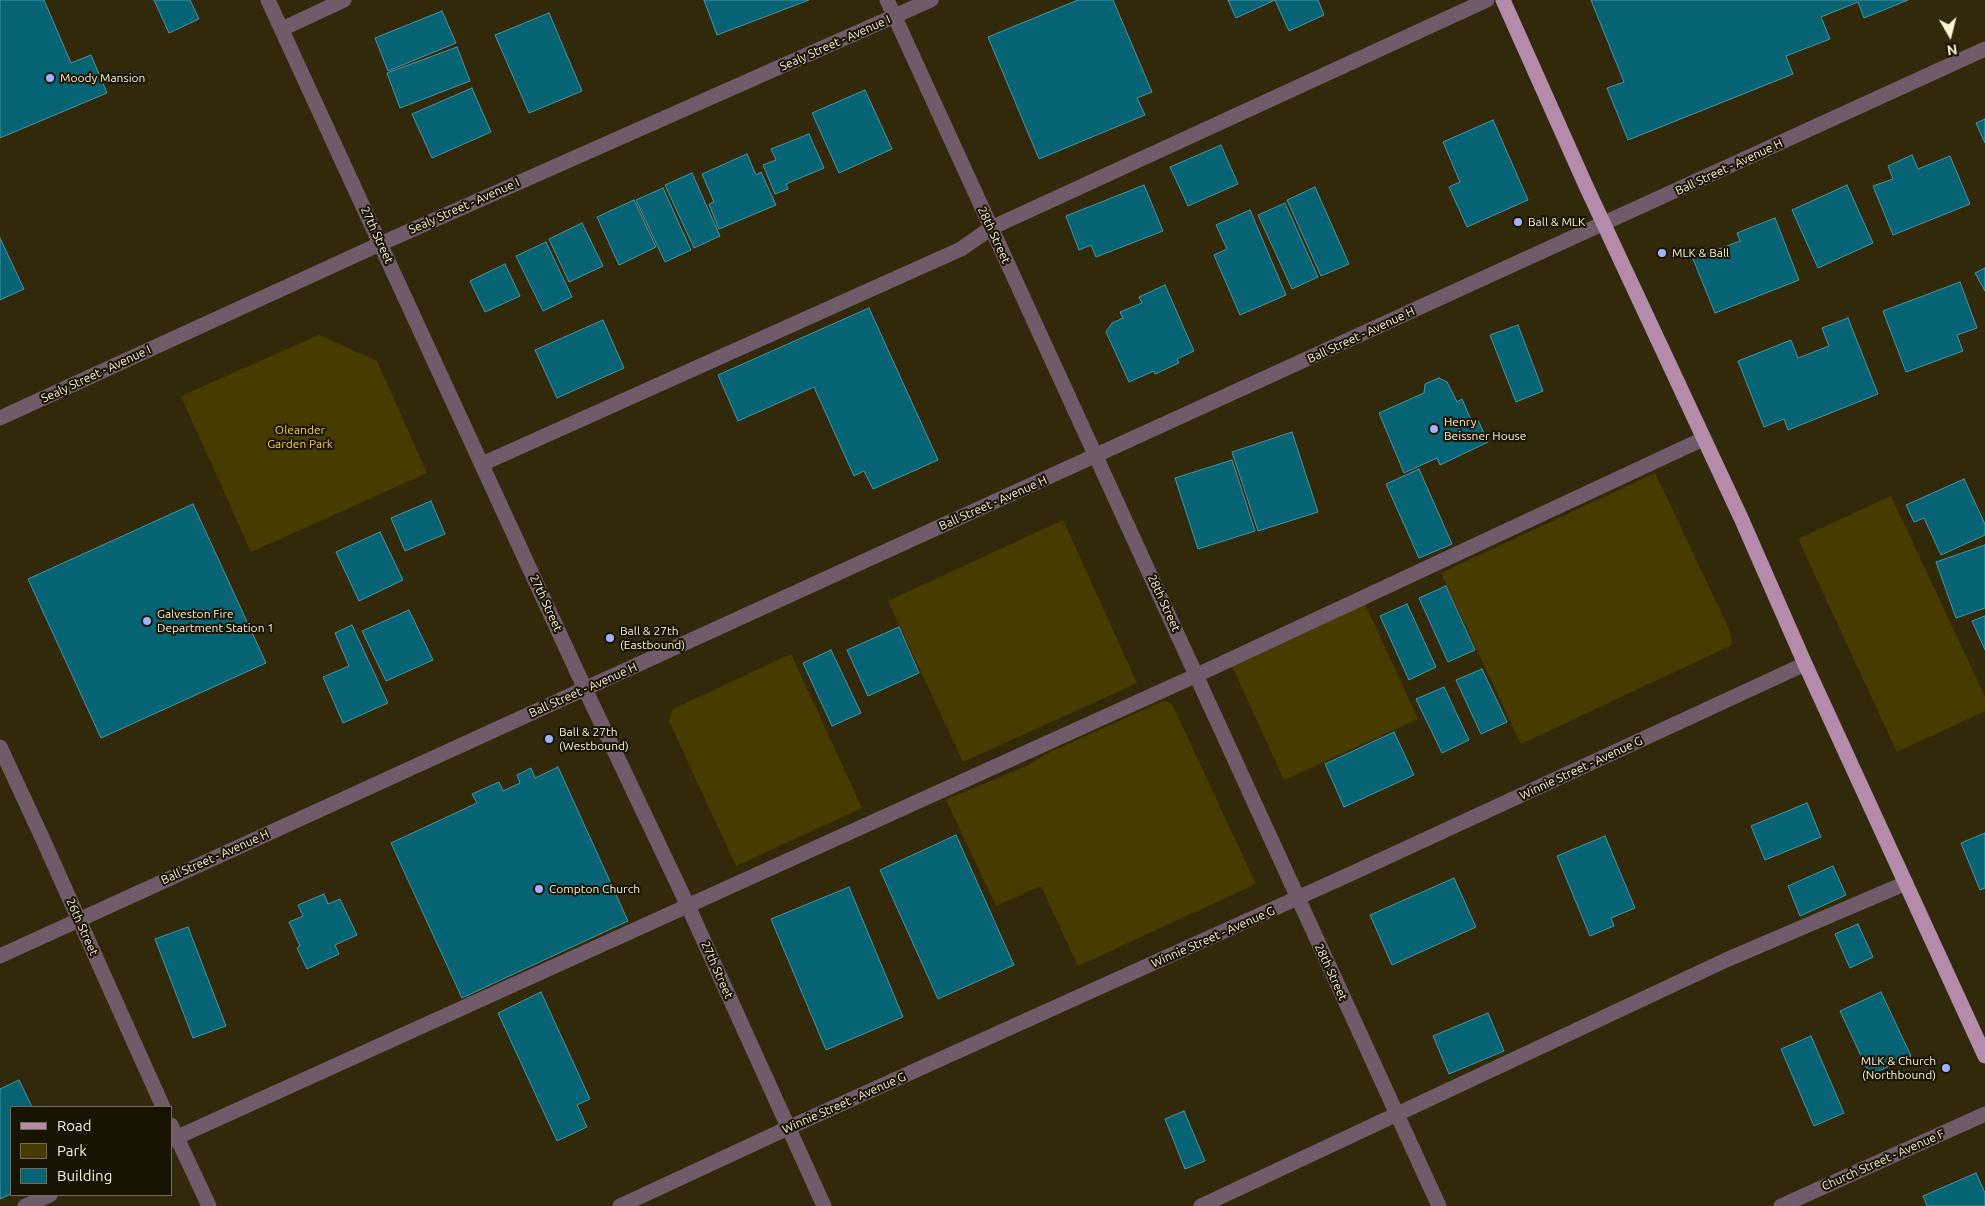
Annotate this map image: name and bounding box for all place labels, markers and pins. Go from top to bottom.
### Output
place label: Moody Mansion [60,71,145,85]
marker: Moody Mansion [44,72,56,84]
place label: Ball & MLK [1528,215,1585,229]
marker: Ball & MLK [1512,216,1524,228]
place label: MLK & Ball [1672,246,1729,260]
marker: MLK & Ball [1656,247,1668,259]
place label: Henry Beissner House [1444,415,1526,443]
marker: Henry Beissner House [1428,423,1440,435]
place label: Galveston Fire Department Station 1 [157,607,274,635]
marker: Galveston Fire Department Station 1 [141,615,153,627]
place label: Ball & 27th (Eastbound) [620,624,685,652]
marker: Ball & 27th (Eastbound) [604,632,616,644]
place label: Ball & 27th (Westbound) [559,725,629,753]
marker: Ball & 27th (Westbound) [543,733,555,745]
place label: Compton Church [549,882,640,896]
marker: Compton Church [533,883,545,895]
place label: MLK & Church (Northbound) [1861,1054,1936,1082]
marker: MLK & Church (Northbound) [1940,1062,1952,1074]

